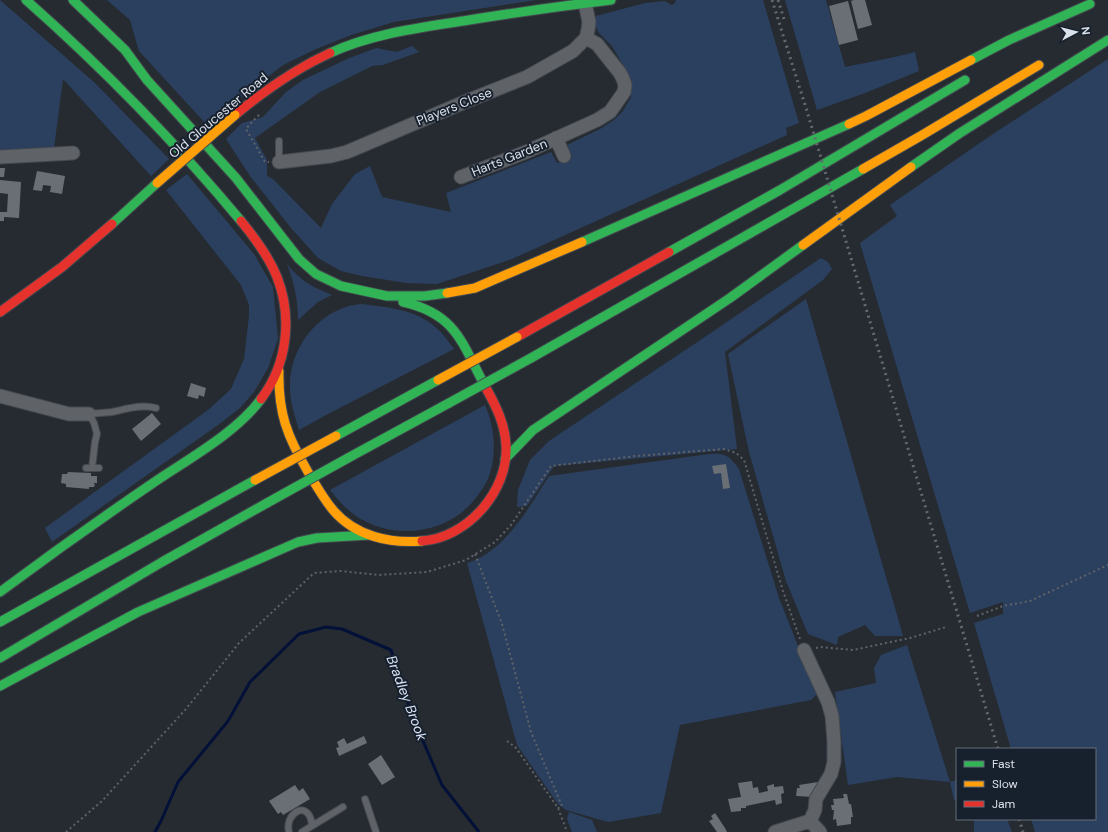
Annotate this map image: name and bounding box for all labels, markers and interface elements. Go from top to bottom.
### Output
north arrow [1056,12,1096,52]
text: N [1078,26,1093,36]
street label: Old Gloucester Road [165,69,271,162]
street label: Players Close [414,84,494,129]
street label: Harts Garden [469,135,550,180]
water label: Bradley Brook [383,653,432,744]
legend [956,748,1096,820]
text: Fast [992,756,1015,772]
text: Slow [992,776,1018,792]
text: Jam [992,796,1015,812]

